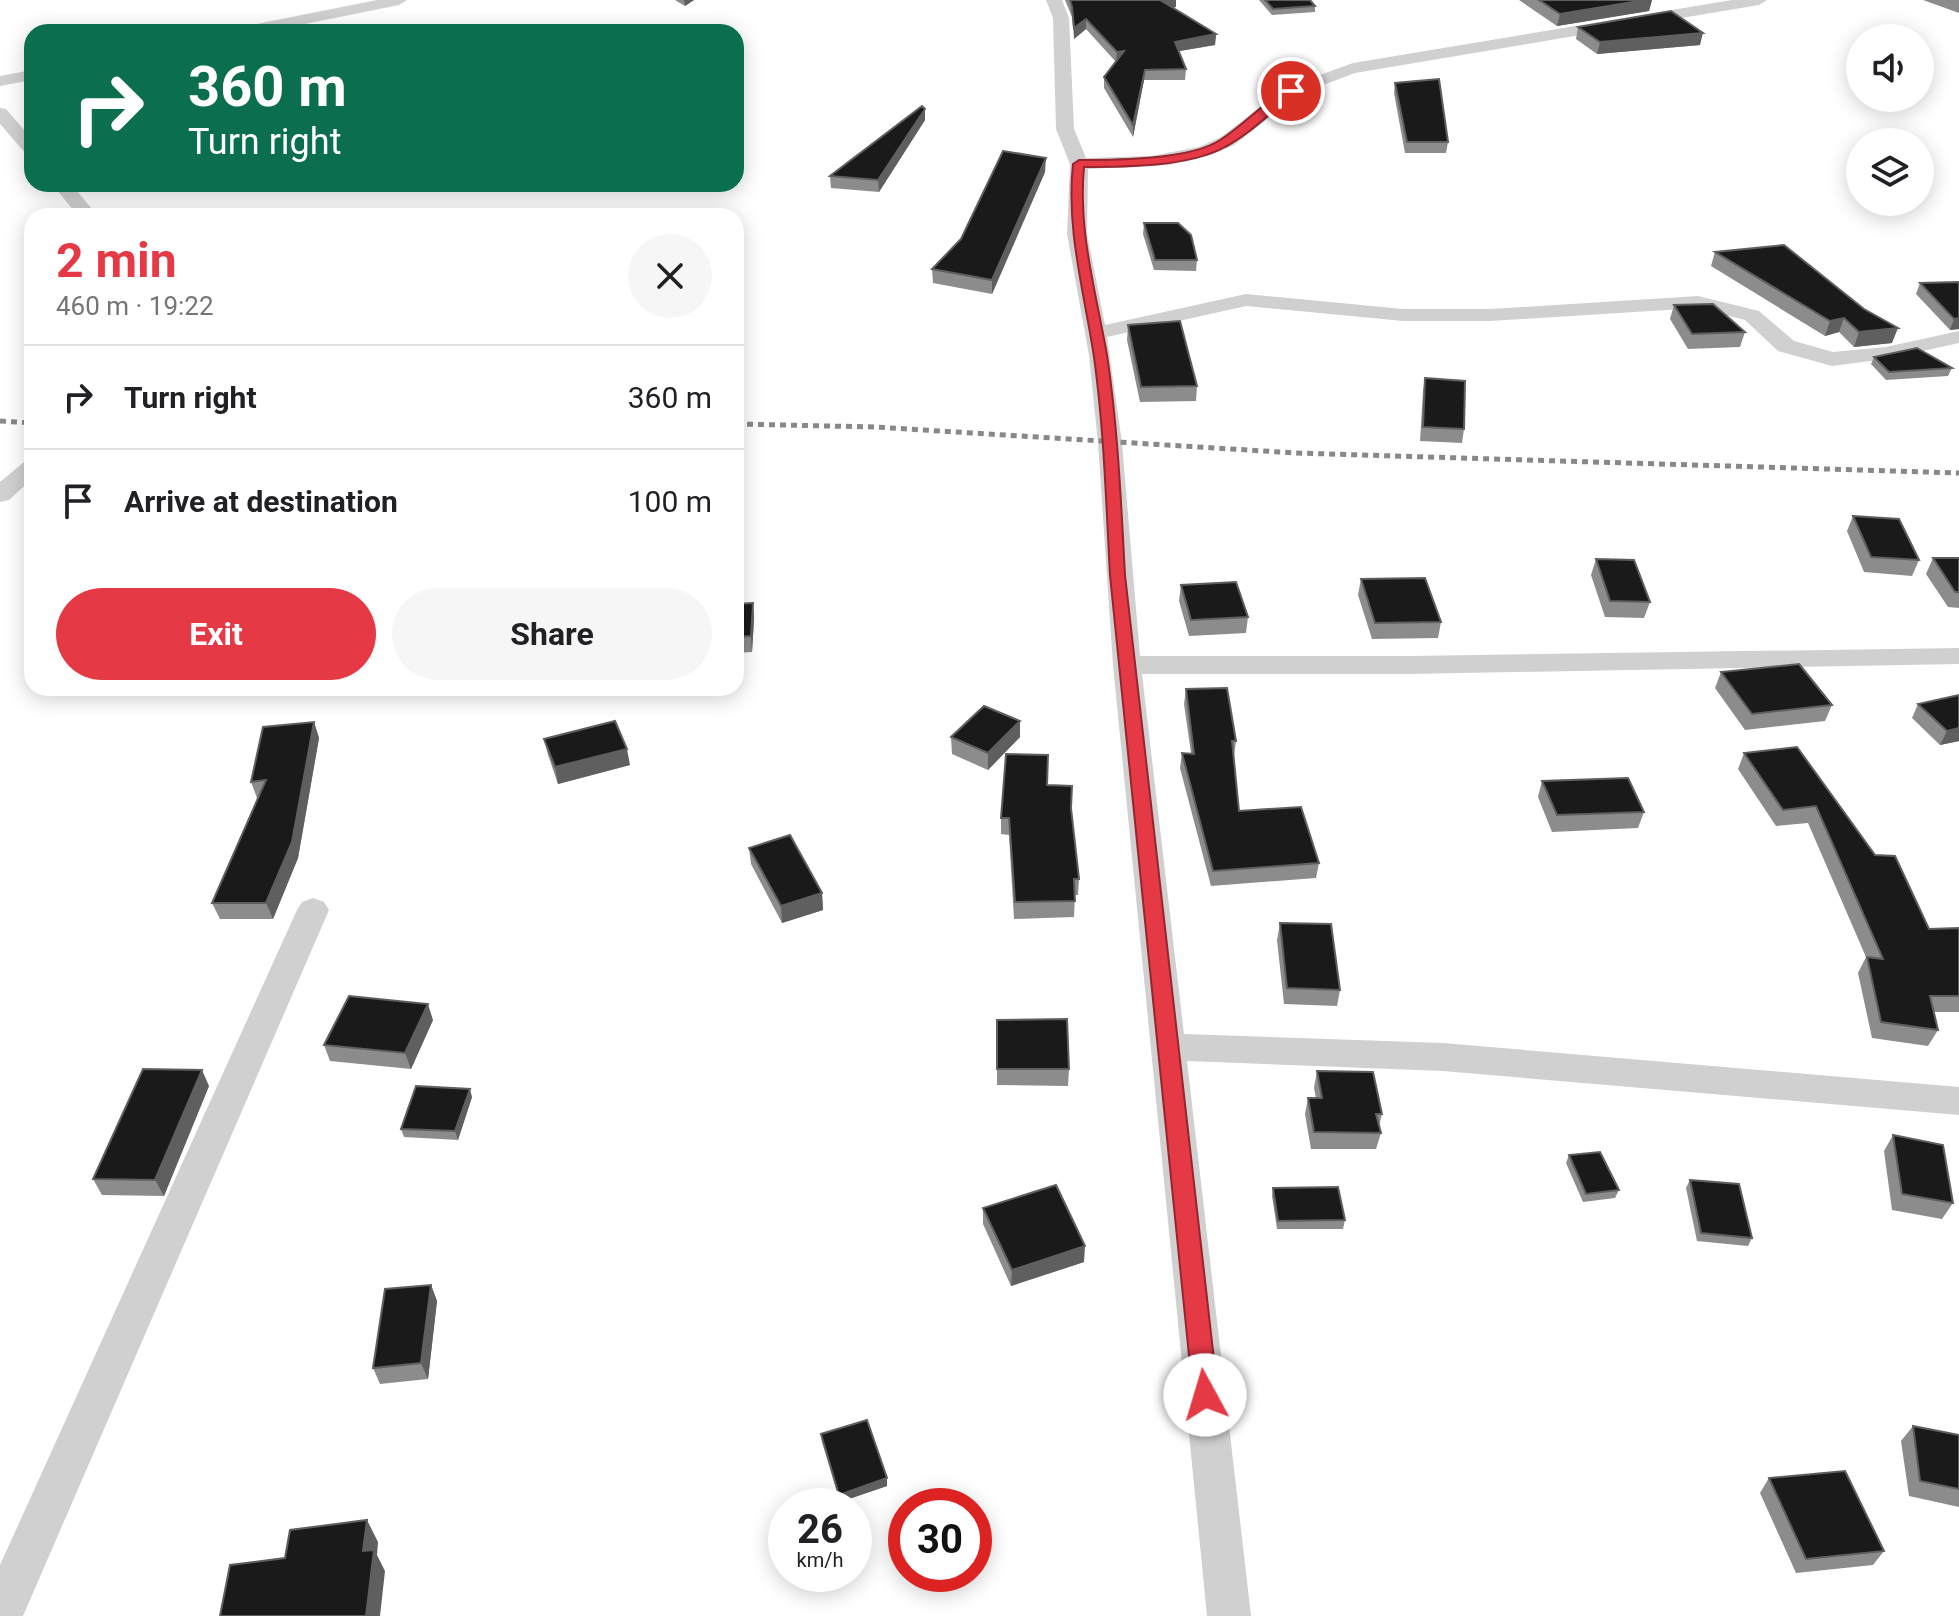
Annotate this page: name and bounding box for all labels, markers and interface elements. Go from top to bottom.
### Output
map controls [1846,24,1934,216]
button: sound [1846,24,1934,112]
text: 360 m [188,54,347,120]
icon: right [56,56,160,160]
pin [1257,57,1325,125]
icon: arrive [1269,69,1313,113]
text: Turn right [188,121,341,163]
button: layers [1846,128,1934,216]
text: 2 min [56,232,177,289]
button: close [628,234,712,318]
text: 460 m · 19:22 [56,291,214,321]
icon: right [56,375,100,419]
text: Turn right [124,380,257,415]
text: 360 m [628,380,712,415]
icon: arrive [56,479,100,523]
text: Arrive at destination [124,484,398,519]
text: 100 m [628,484,712,519]
button: Exit [56,588,376,680]
button: Share [392,588,712,680]
position arrow [1163,1353,1247,1437]
speed limit sign: 30 [888,1488,992,1592]
text: 26 [797,1506,843,1553]
text: km/h [797,1548,843,1572]

